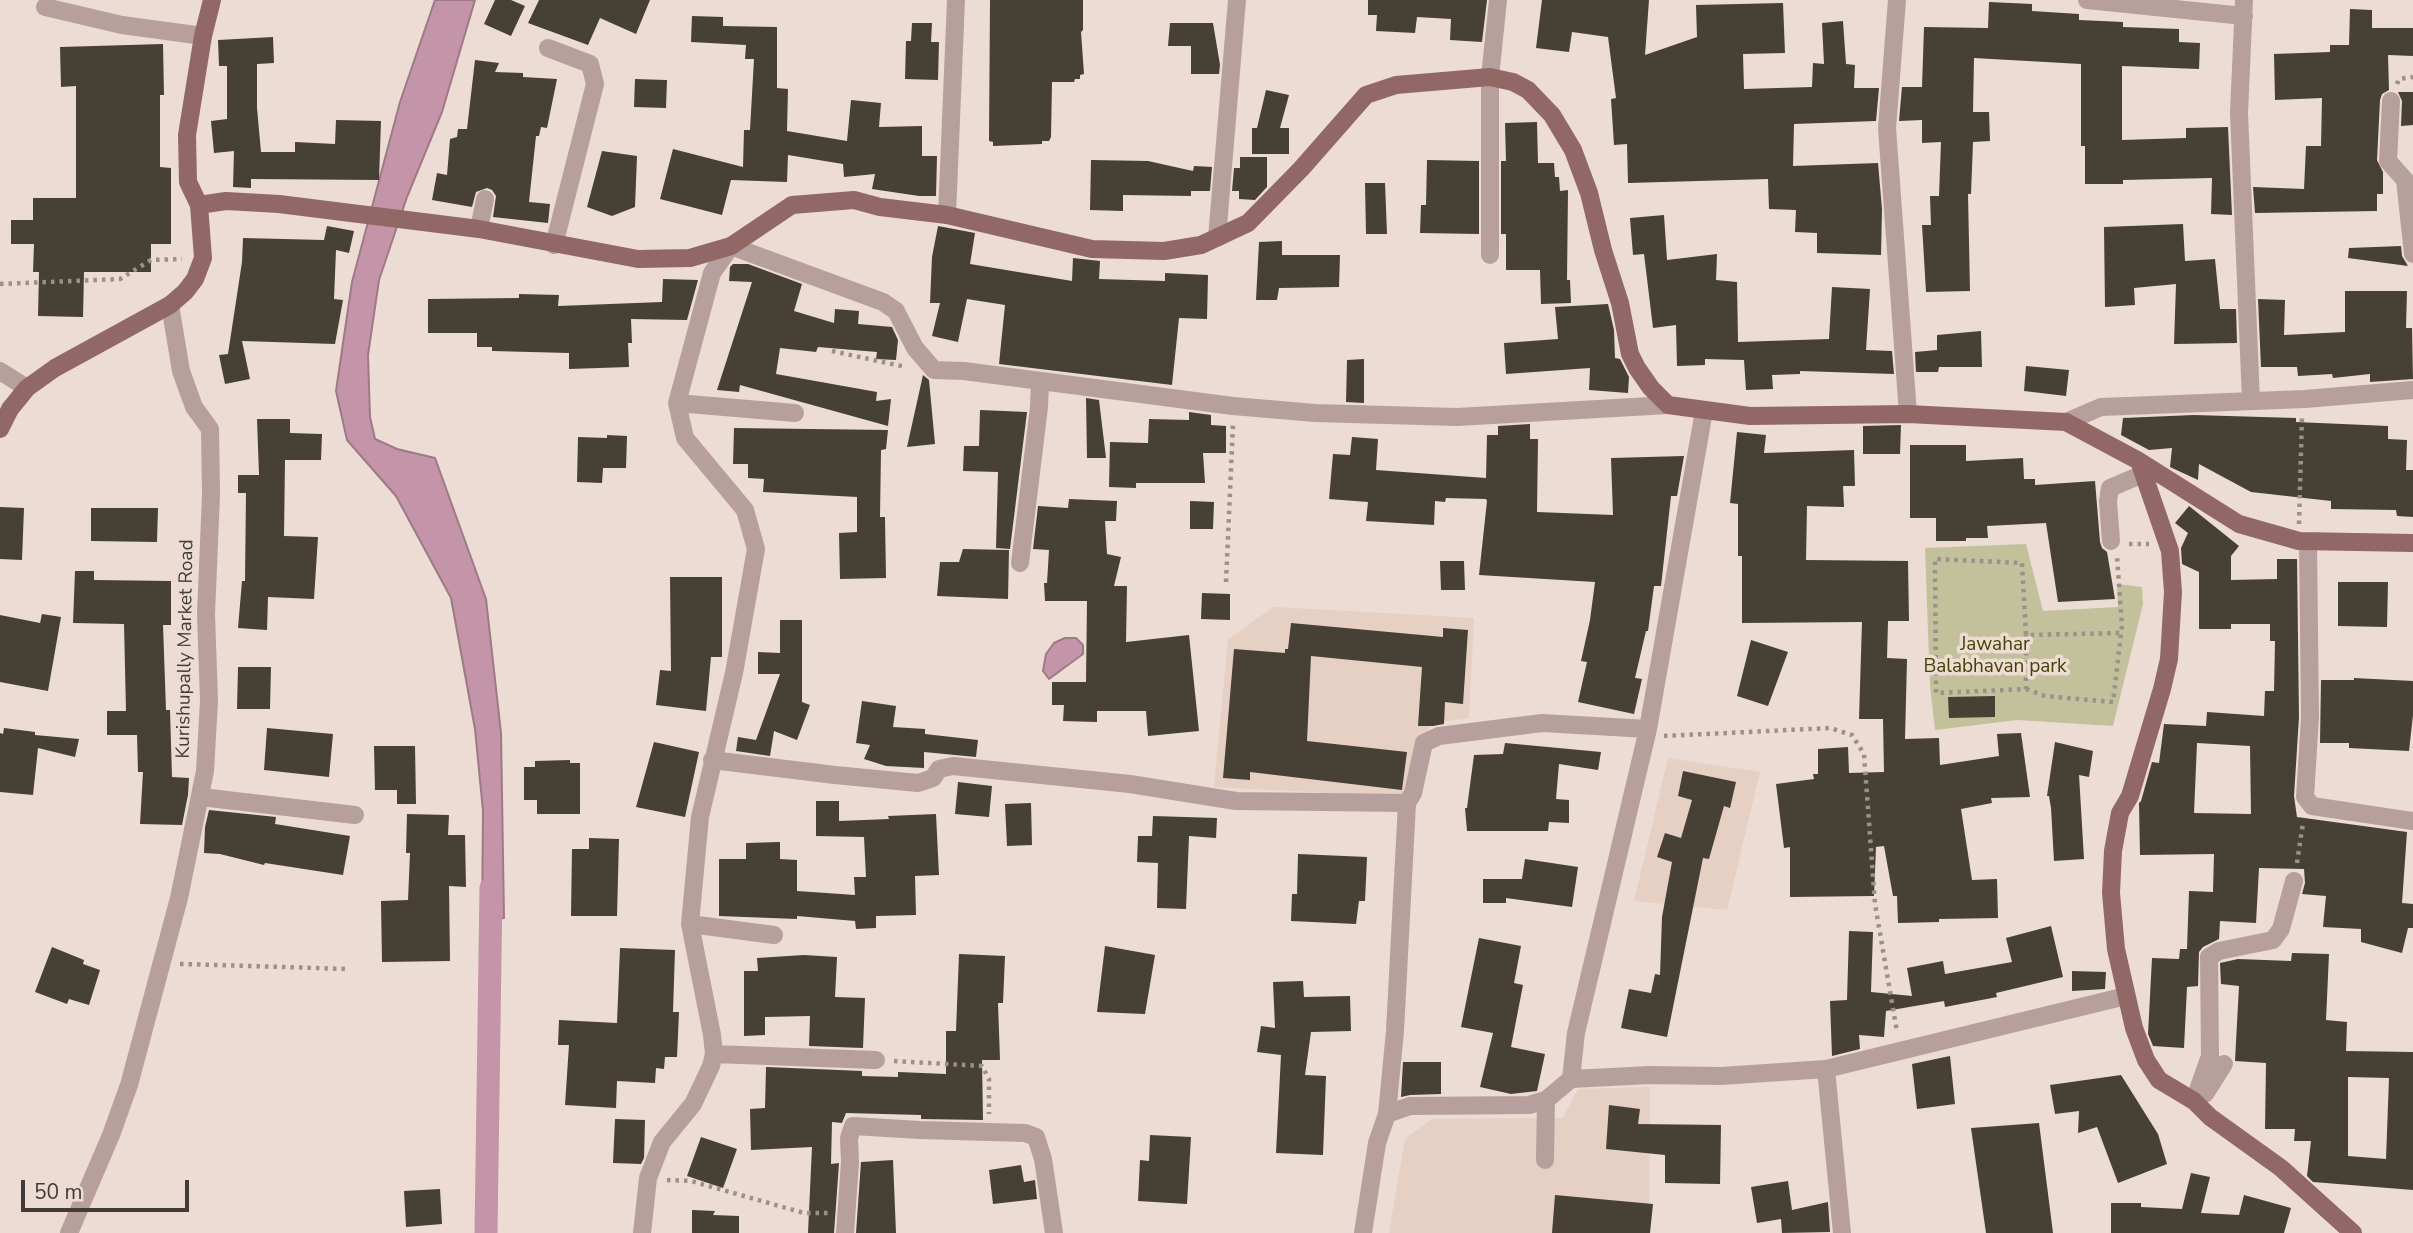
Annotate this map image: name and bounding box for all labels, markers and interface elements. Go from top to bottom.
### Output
street label: Kurishupally Market Road [173,539,199,759]
park label: Jawahar Balabhavan park [1923,634,2067,678]
scale bar [24,1166,192,1210]
text: 50 m [34,1178,83,1206]

